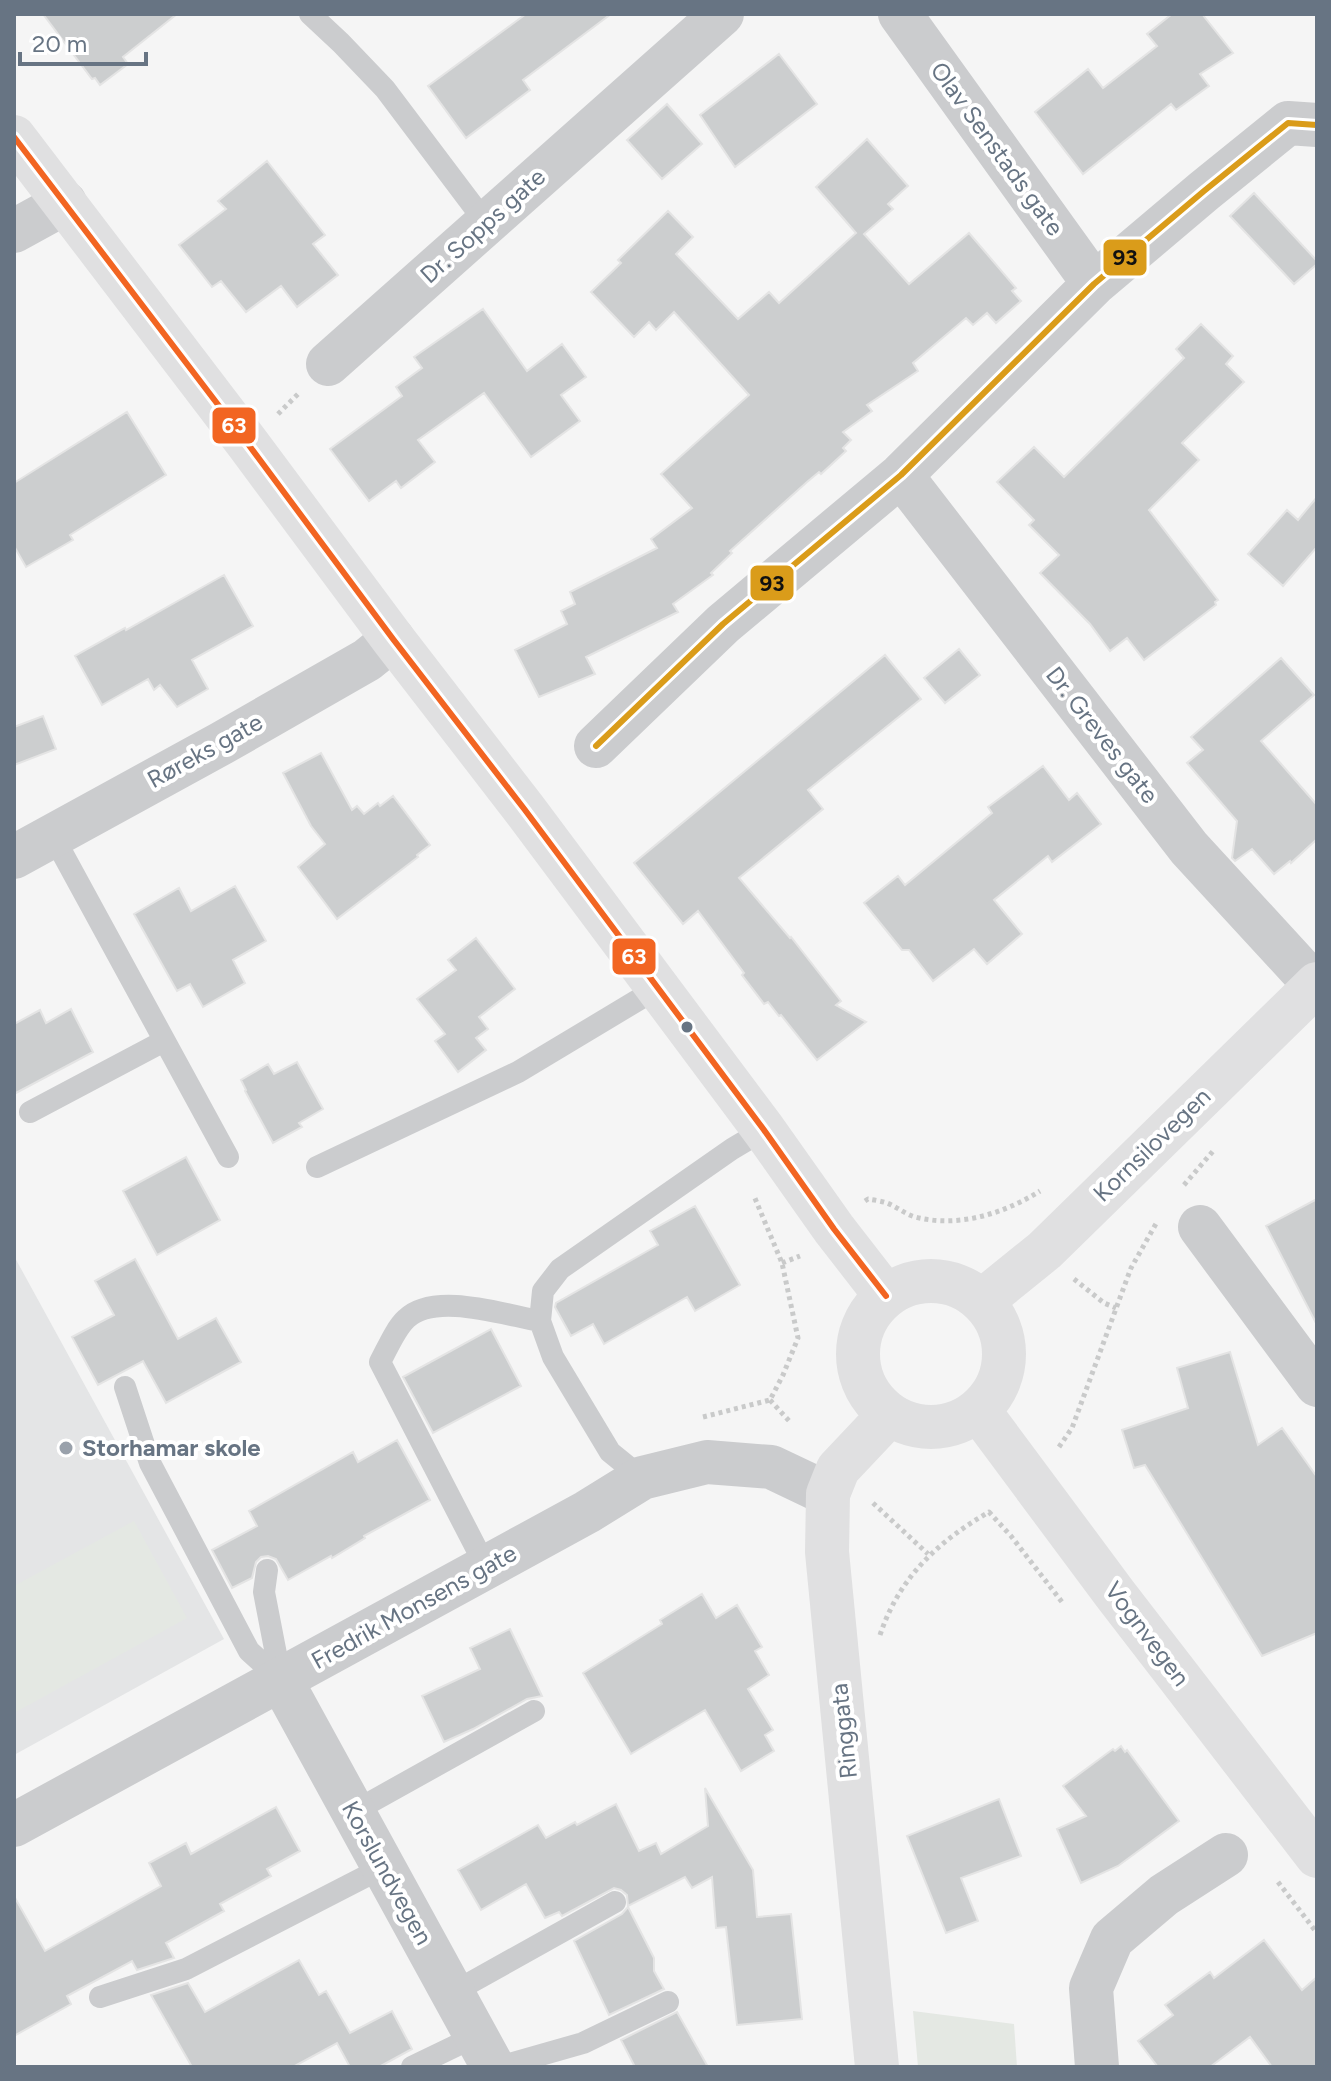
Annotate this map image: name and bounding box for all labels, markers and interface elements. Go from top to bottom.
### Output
scale bar [20,16,146,66]
text: 20 m [32,29,87,58]
street label: Olav Senstads gate [925,56,1070,241]
street label: Dr. Sopps gate [414,162,551,289]
line badge: 93 [1102,238,1148,277]
text: 93 [1113,244,1138,271]
line badge: 63 [211,406,257,445]
text: 63 [222,412,247,439]
line badge: 93 [749,564,795,602]
text: 93 [760,570,785,597]
street label: Dr. Greves gate [1040,661,1165,809]
street label: Røreks gate [142,707,267,794]
line badge: 63 [611,937,657,976]
text: 63 [622,943,647,970]
unlabelled marker [679,1019,695,1035]
street label: Kornsilovegen [1087,1082,1216,1208]
place label: Storhamar skole [82,1433,261,1462]
marker: Storhamar skole [57,1439,75,1457]
street label: Fredrik Monsens gate [306,1538,521,1675]
street label: Vognvegen [1099,1576,1196,1691]
street label: Ringgata [824,1682,863,1780]
street label: Korslundvegen [336,1796,439,1950]

